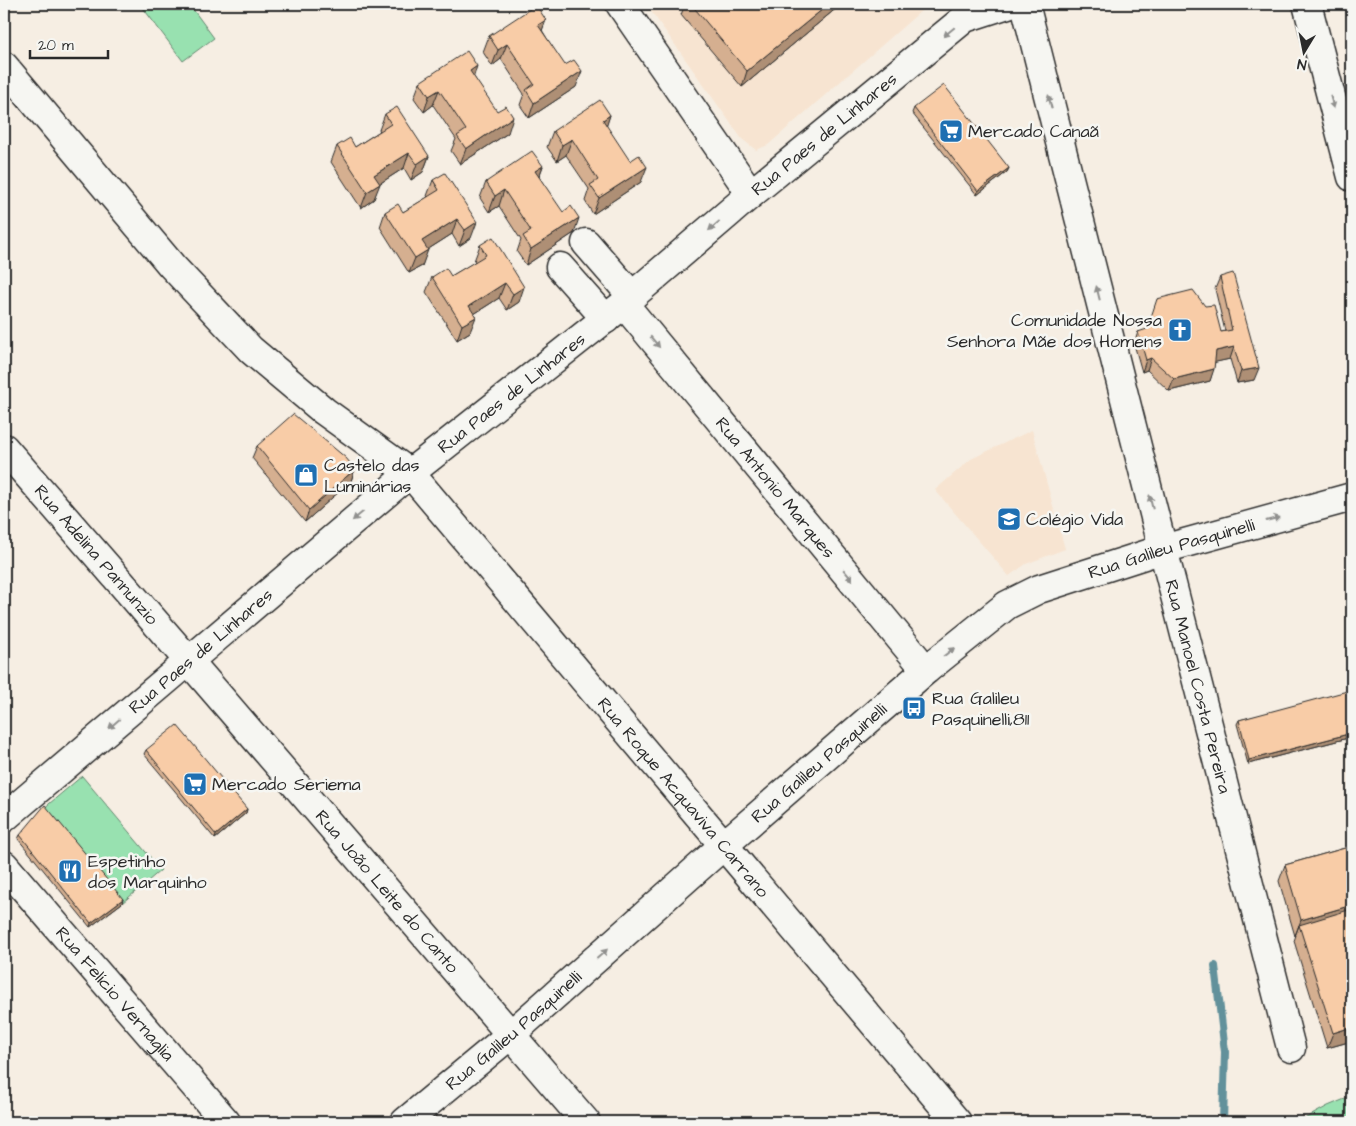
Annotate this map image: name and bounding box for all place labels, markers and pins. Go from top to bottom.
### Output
supermarket icon: Mercado Canaã [938,118,964,144]
place label: Mercado Canaã [968,119,1099,144]
place label: Comunidade Nossa Senhora Mãe dos Homens [947,308,1162,354]
church icon: Comunidade Nossa Senhora Mãe dos Homens [1167,317,1193,343]
place label: Castelo das Luminárias [324,453,420,499]
shop icon: Castelo das Luminárias [293,462,319,488]
school or university icon: Colégio Vida [996,506,1022,532]
place label: Colégio Vida [1026,507,1123,533]
place label: Rua Galileu Pasquinelli,811 [932,686,1029,732]
bus stop icon: Rua Galileu Pasquinelli,811 [901,695,927,721]
supermarket icon: Mercado Seriema [182,771,208,797]
place label: Mercado Seriema [212,772,361,797]
place label: Espetinho dos Marquinho [88,849,207,895]
restaurant icon: Espetinho dos Marquinho [57,858,83,884]

